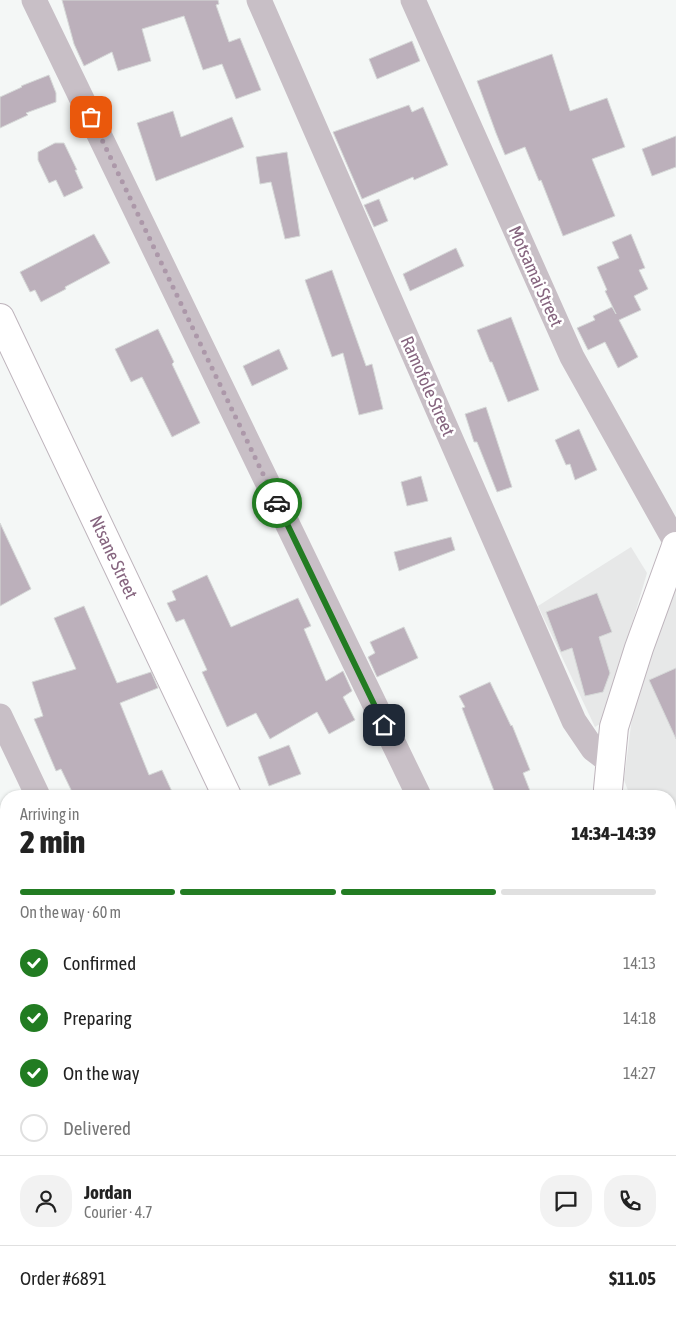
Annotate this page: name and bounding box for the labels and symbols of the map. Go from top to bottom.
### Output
pin [70,96,112,138]
street label: Motsamai Street [504,222,568,330]
street label: Ramofole Street [397,333,459,439]
courier [252,478,302,528]
street label: Ntsane Street [86,512,142,602]
pin [363,704,405,746]

